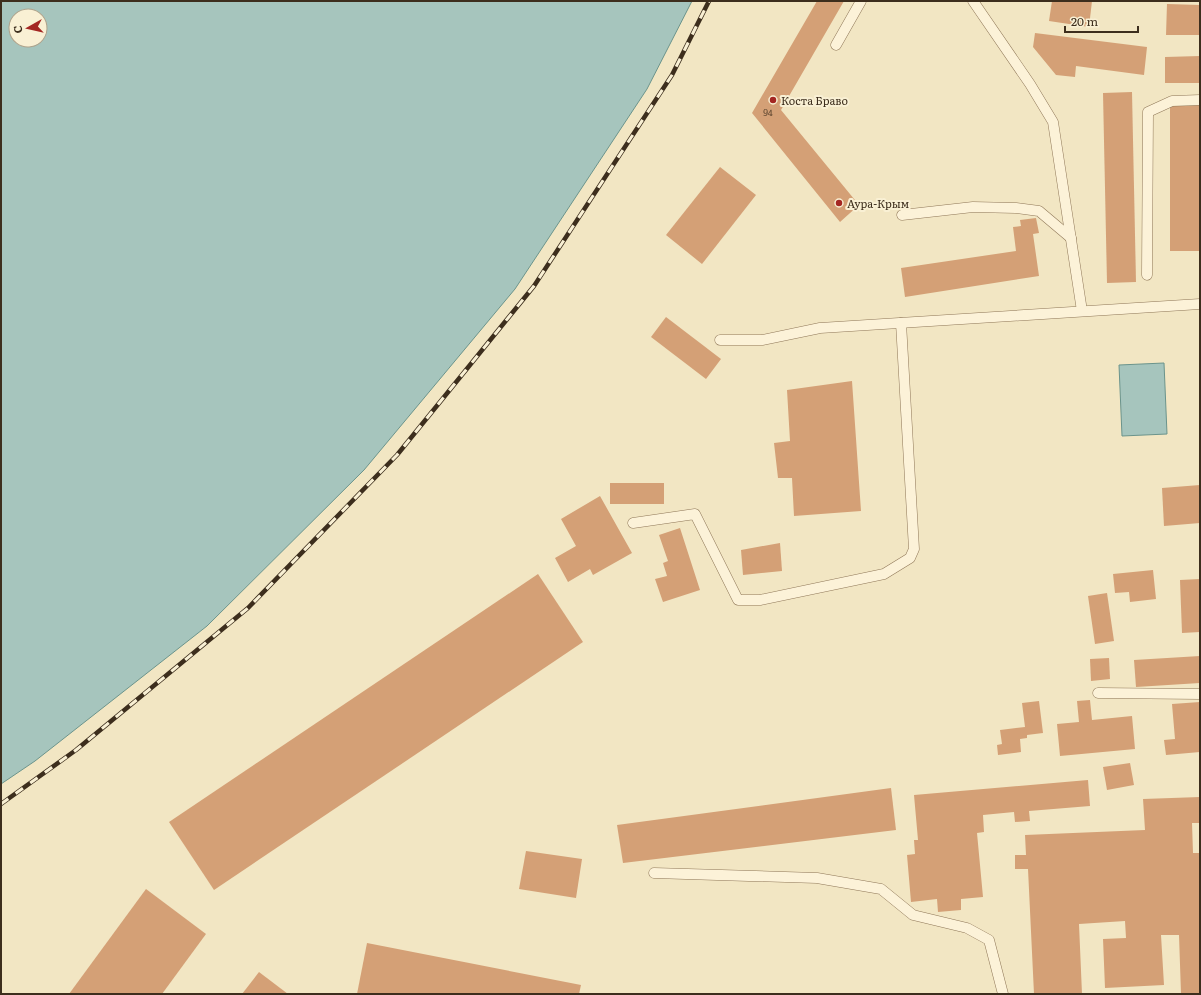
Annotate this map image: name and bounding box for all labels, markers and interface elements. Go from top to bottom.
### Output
north arrow [8,8,48,48]
scale bar [1065,8,1138,34]
text: 20 m [1071,12,1098,30]
text: С [9,24,26,35]
place label: Коста Браво [781,92,848,108]
marker: Коста Браво [768,95,778,105]
house number: 94 [763,105,773,119]
place label: Аура-Крым [847,195,909,211]
marker: Аура-Крым [834,198,844,208]

